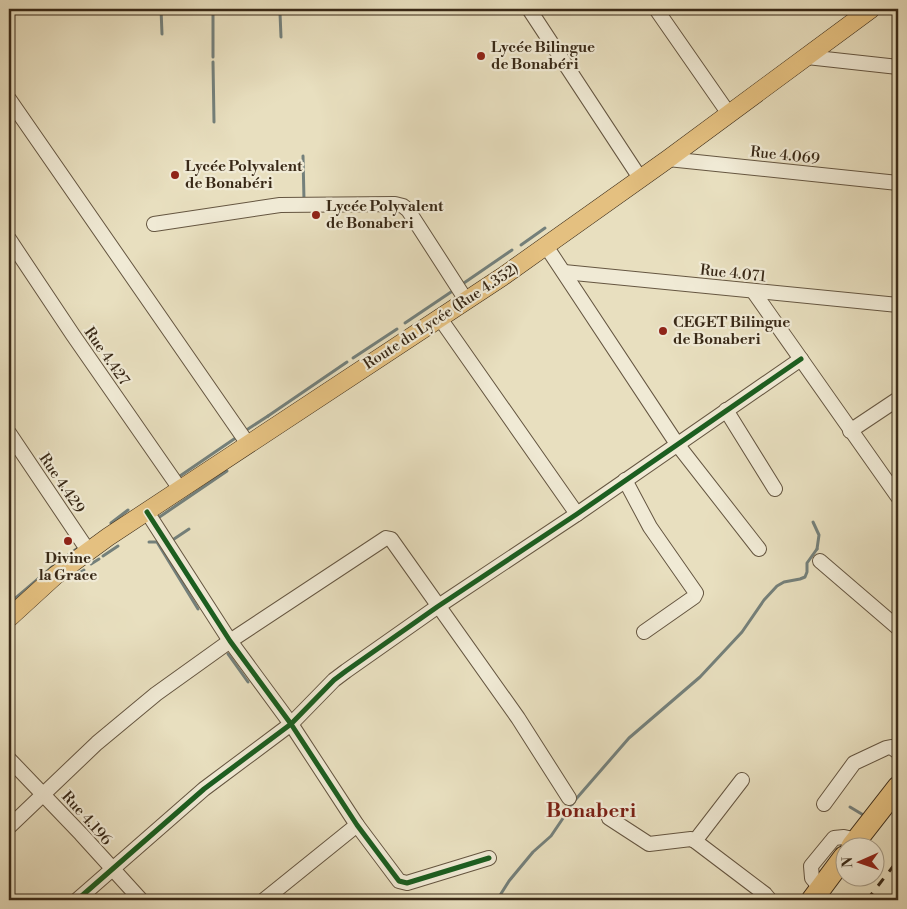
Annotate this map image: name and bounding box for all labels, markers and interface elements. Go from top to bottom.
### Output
place label: Lycée Bilingue de Bonabéri [491,38,595,74]
marker: Lycée Bilingue de Bonabéri [475,50,487,62]
street label: Rue 4.069 [749,142,821,169]
place label: Lycée Polyvalent de Bonabéri [185,157,303,193]
marker: Lycée Polyvalent de Bonabéri [169,169,181,181]
place label: Lycée Polyvalent de Bonaberi [326,197,444,233]
marker: Lycée Polyvalent de Bonaberi [310,209,322,221]
street label: Route du Lycée (Rue 4.352) [360,259,523,374]
street label: Rue 4.071 [699,261,767,286]
place label: CEGET Bilingue de Bonaberi [673,313,790,349]
street label: Rue 4.427 [80,323,134,389]
marker: CEGET Bilingue de Bonaberi [657,325,669,337]
street label: Rue 4.429 [35,450,89,517]
marker: Divine la Grace [62,535,74,547]
place label: Divine la Grace [39,549,97,585]
street label: Rue 4.196 [57,787,116,849]
district label: Bonaberi [546,799,637,824]
north arrow [834,836,884,886]
text: N [839,857,857,868]

